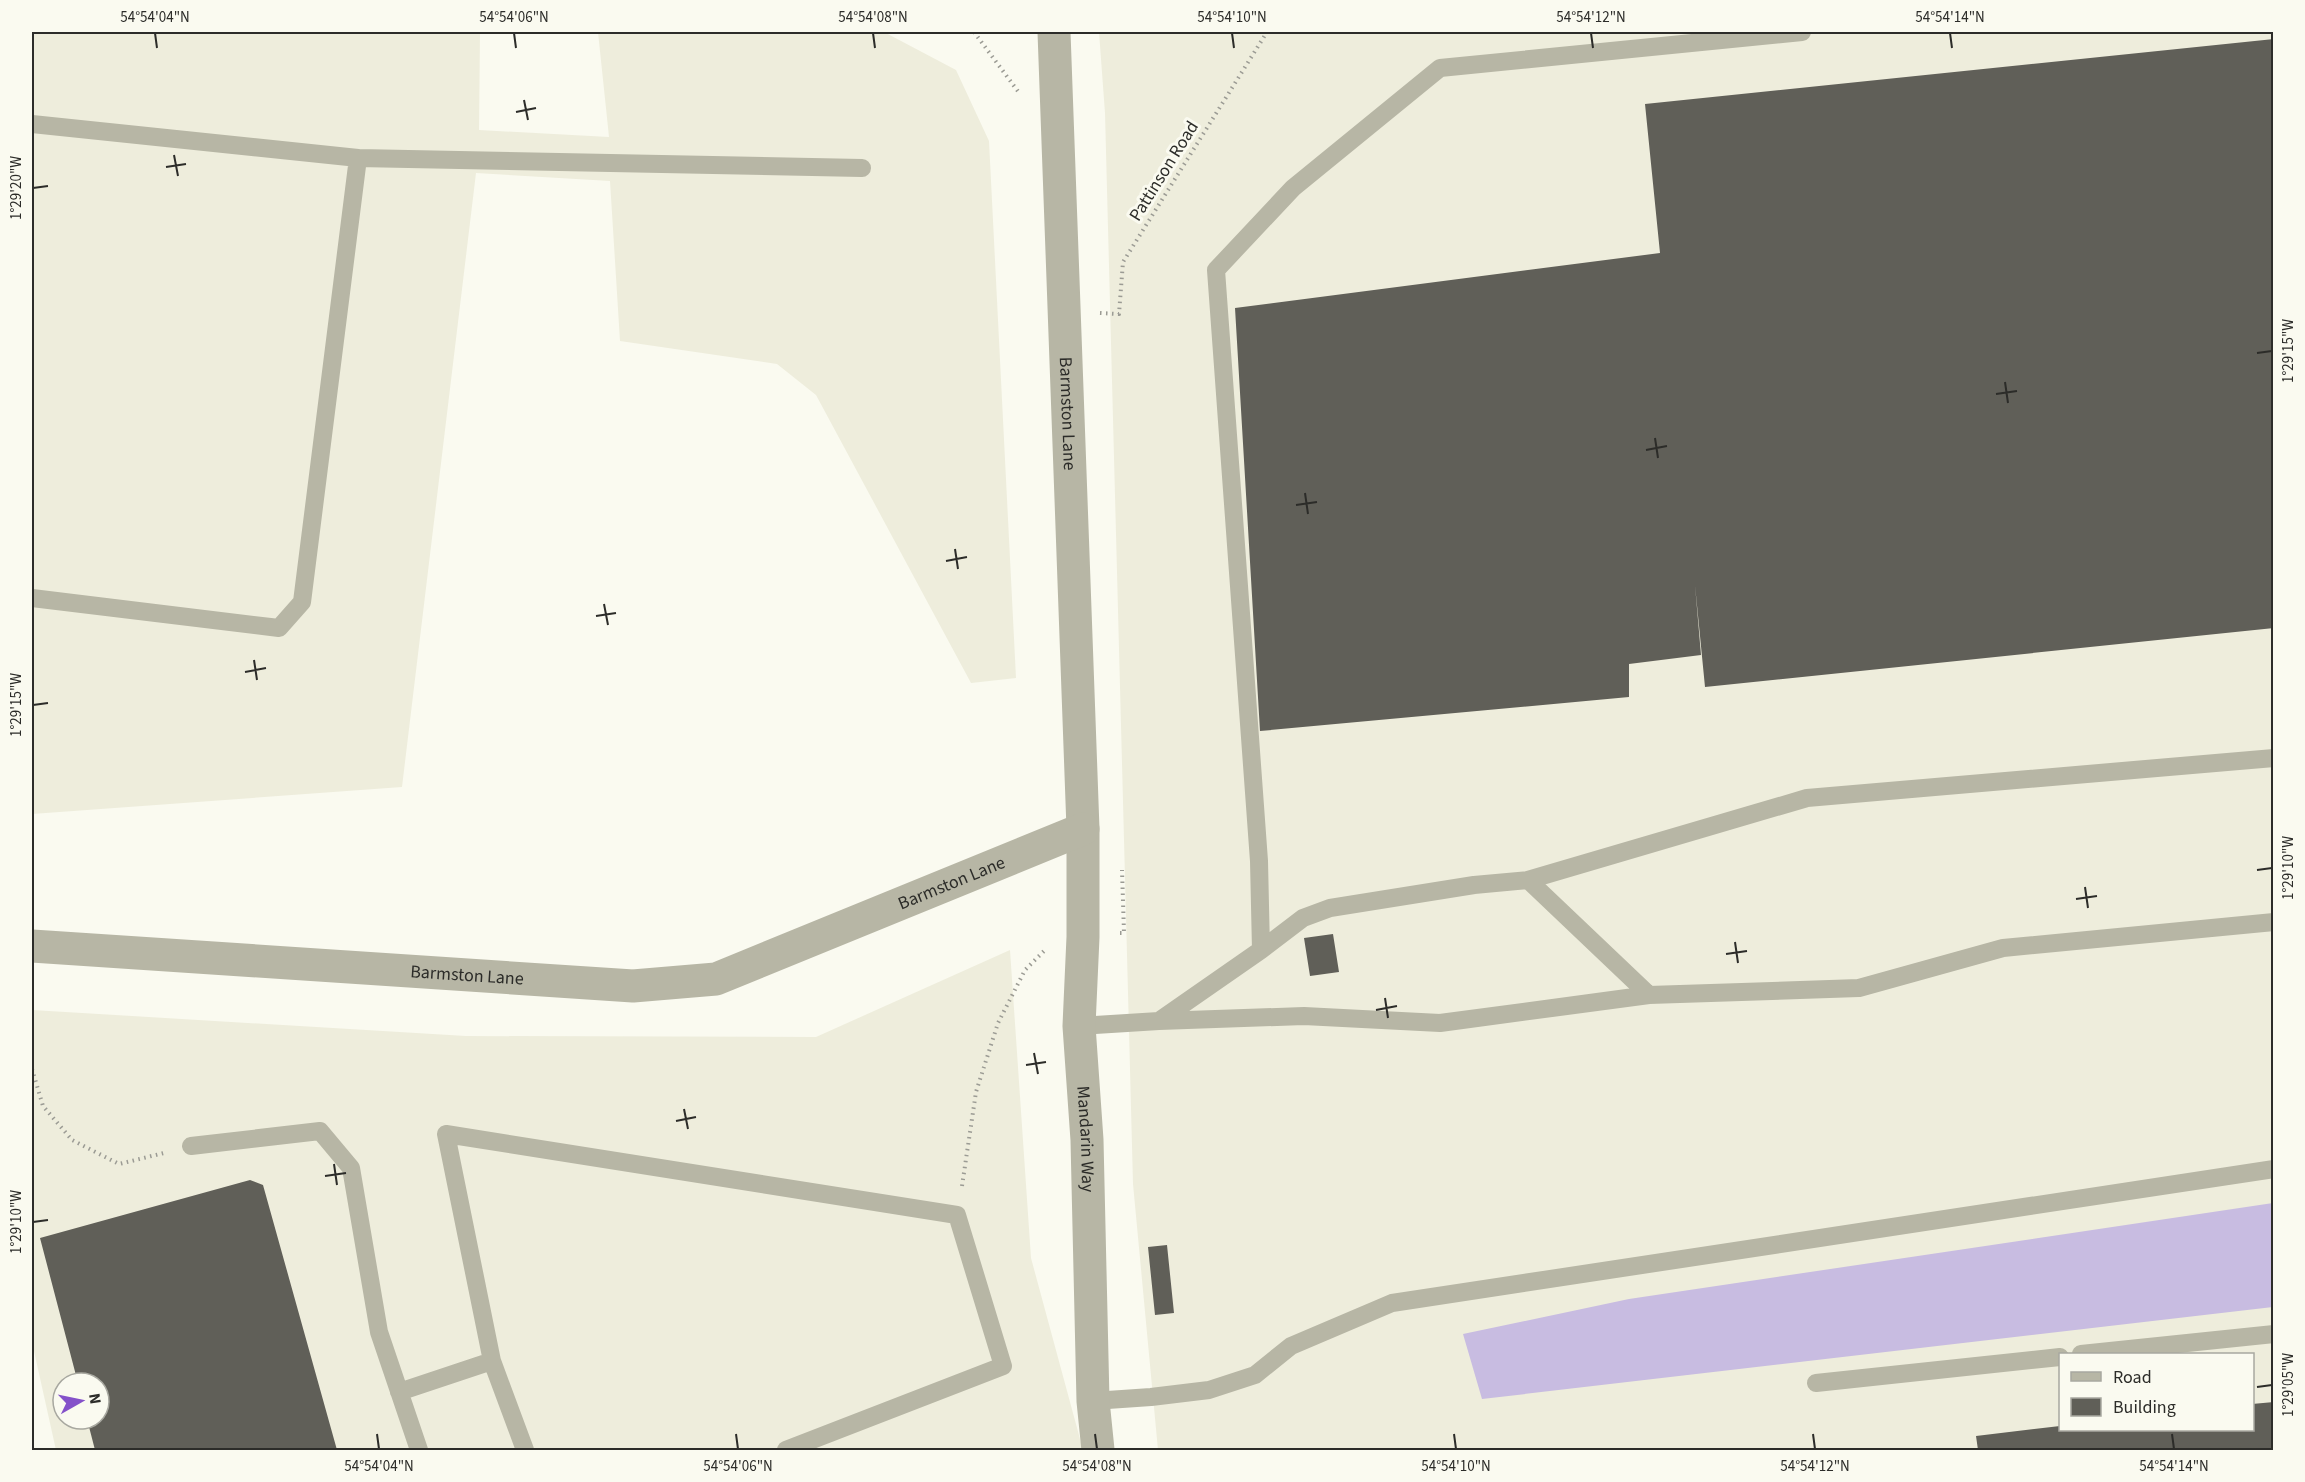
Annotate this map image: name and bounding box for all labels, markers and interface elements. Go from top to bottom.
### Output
text: 54°54'04"N [120,7,190,28]
text: 54°54'06"N [479,7,549,28]
text: 54°54'08"N [838,7,908,28]
text: 54°54'10"N [1197,7,1267,28]
text: 54°54'12"N [1556,7,1626,28]
text: 54°54'14"N [1915,7,1985,28]
street label: Pattinson Road [1123,116,1205,226]
text: 1°29'20"W [6,156,27,220]
text: 1°29'15"W [2278,319,2299,383]
street label: Barmston Lane [1053,356,1082,471]
text: 1°29'15"W [6,673,27,737]
text: 1°29'10"W [2278,836,2299,900]
street label: Barmston Lane [894,850,1009,916]
street label: Barmston Lane [409,959,525,991]
street label: Mandarin Way [1071,1085,1101,1193]
text: 1°29'10"W [6,1190,27,1254]
legend [2059,1353,2254,1431]
text: 1°29'05"W [2278,1353,2299,1417]
text: Road [2113,1365,2152,1390]
north arrow [51,1371,111,1431]
text: N [83,1392,107,1406]
text: Building [2113,1395,2176,1420]
text: 54°54'04"N [344,1456,414,1477]
text: 54°54'06"N [703,1456,773,1477]
text: 54°54'08"N [1062,1456,1132,1477]
text: 54°54'10"N [1421,1456,1491,1477]
text: 54°54'12"N [1780,1456,1850,1477]
text: 54°54'14"N [2139,1456,2209,1477]

